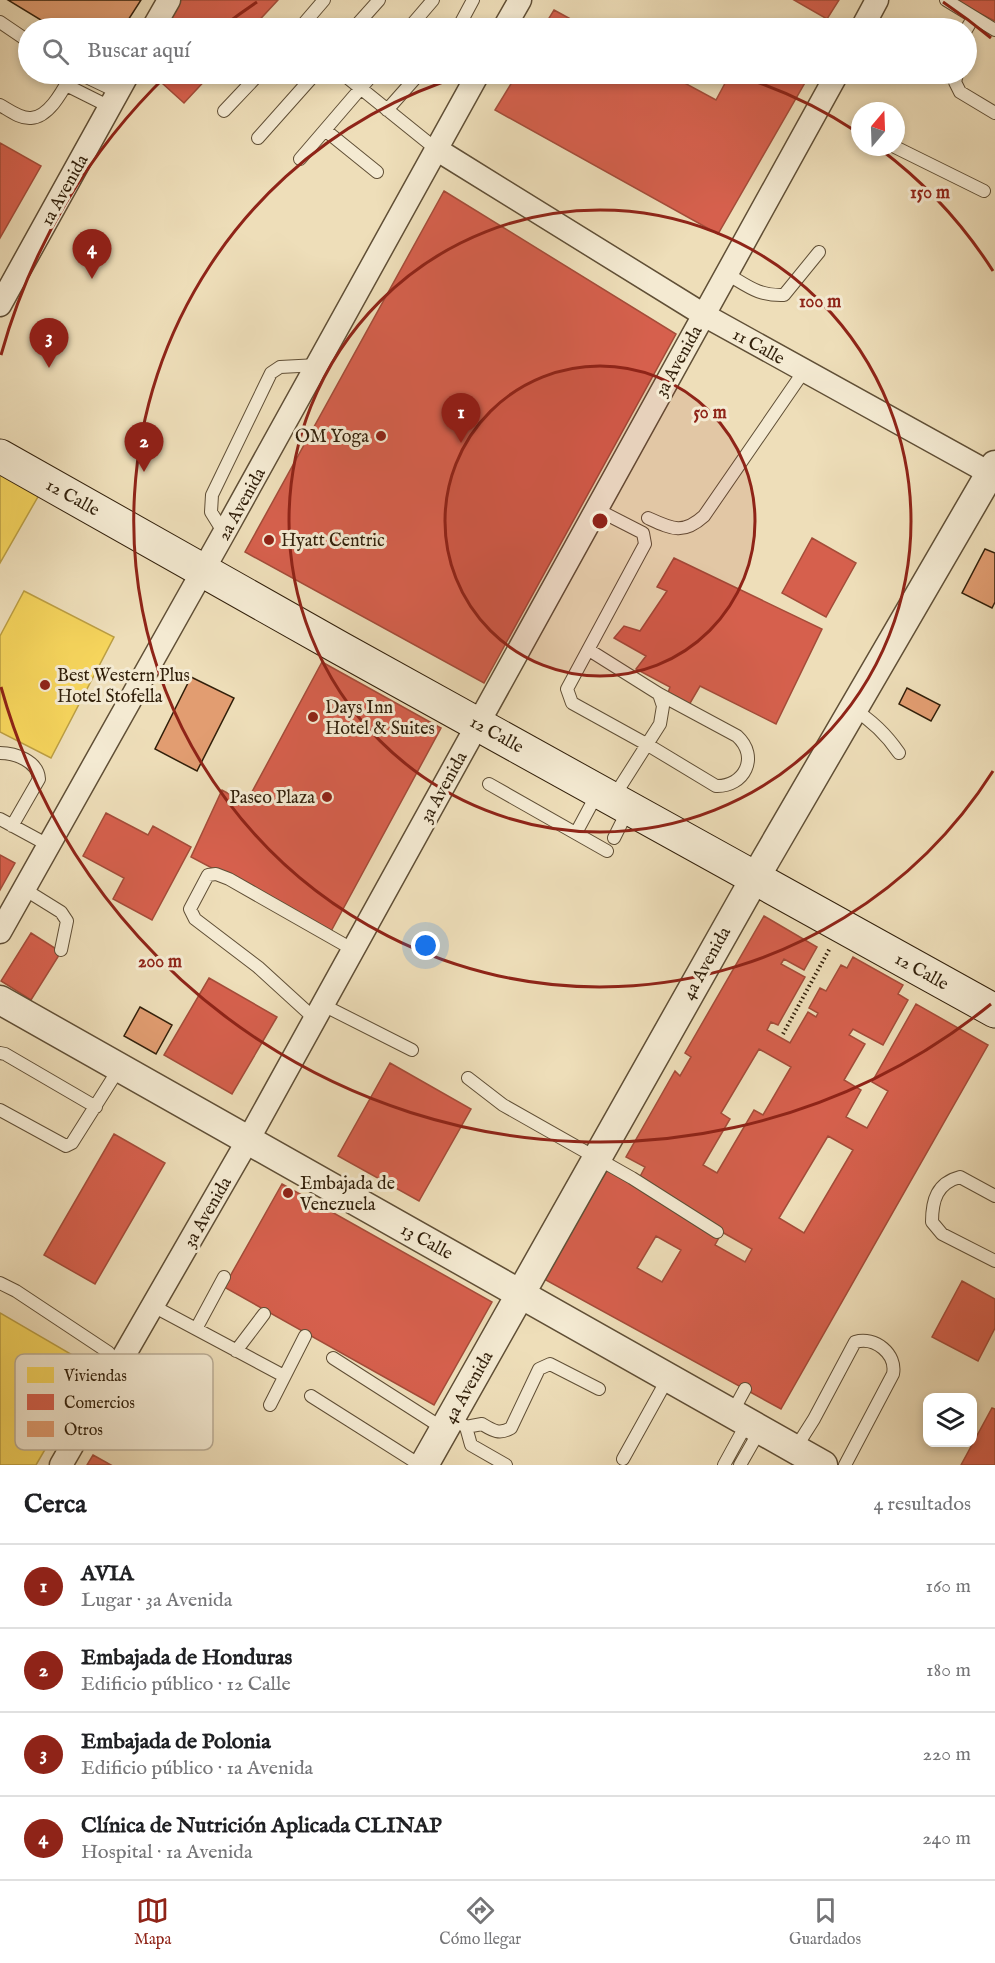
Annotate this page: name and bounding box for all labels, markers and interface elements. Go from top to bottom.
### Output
search box [18,18,977,84]
icon: search [39,35,72,68]
text: Buscar aquí [87,37,190,65]
north arrow [851,102,905,156]
street label: 1a Avenida [36,151,94,230]
text: 150 m [910,182,950,205]
pin: 4 [72,230,112,279]
text: 100 m [799,291,841,314]
pin: 3 [29,318,68,368]
street label: 3a Avenida [650,322,708,401]
street label: 11 Calle [728,324,788,371]
pin: 1 [442,394,480,443]
text: 50 m [693,402,727,425]
pin: 2 [124,422,164,472]
place label: OM Yoga [295,426,369,449]
marker: OM Yoga [374,429,388,443]
street label: 2a Avenida [213,464,272,545]
street label: 12 Calle [41,474,103,522]
centre of rings [590,511,610,531]
place label: Hyatt Centric [281,530,385,553]
marker: Hyatt Centric [262,533,276,547]
place label: Best Western Plus Hotel Stofella [57,665,190,709]
marker: Best Western Plus Hotel Stofella [38,678,52,692]
place label: Days Inn Hotel & Suites [325,697,435,741]
marker: Days Inn Hotel & Suites [306,710,320,724]
street label: 12 Calle [465,711,527,759]
street label: 3a Avenida [415,748,473,827]
place label: Paseo Plaza [229,787,315,810]
marker: Paseo Plaza [320,790,334,804]
street label: 4a Avenida [678,923,737,1004]
your location [411,931,440,960]
street label: 12 Calle [890,948,952,996]
text: 200 m [138,951,182,974]
street label: 3a Avenida [179,1173,238,1252]
place label: Embajada de Venezuela [299,1173,395,1217]
marker: Embajada de Venezuela [281,1186,295,1200]
street label: 13 Calle [396,1219,456,1266]
street label: 4a Avenida [439,1347,499,1428]
legend [15,1354,213,1450]
text: Viviendas [63,1367,127,1387]
map controls [923,1393,977,1447]
button: layers [923,1393,977,1447]
text: Comercios [64,1394,135,1414]
text: Otros [64,1421,103,1441]
text: Cerca [24,1488,86,1521]
text: 4 resultados [873,1492,971,1517]
text: AVIA [81,1560,134,1588]
text: 1 [40,1574,47,1599]
text: 160 m [925,1574,971,1599]
text: Lugar · 3a Avenida [81,1588,232,1613]
text: Embajada de Honduras [81,1644,292,1672]
text: 2 [39,1658,48,1683]
text: 180 m [926,1658,971,1683]
text: Edificio público · 12 Calle [81,1672,291,1697]
text: Embajada de Polonia [81,1728,271,1756]
text: 3 [40,1742,47,1767]
text: 220 m [923,1742,971,1767]
text: Edificio público · 1a Avenida [81,1756,313,1781]
text: Clínica de Nutrición Aplicada CLINAP [81,1812,442,1840]
text: 4 [39,1826,48,1851]
text: 240 m [922,1826,971,1851]
text: Hospital · 1a Avenida [81,1840,253,1865]
tab: Mapa [134,1894,171,1950]
tab: Cómo llegar [439,1894,521,1950]
tab: Guardados [789,1894,861,1950]

